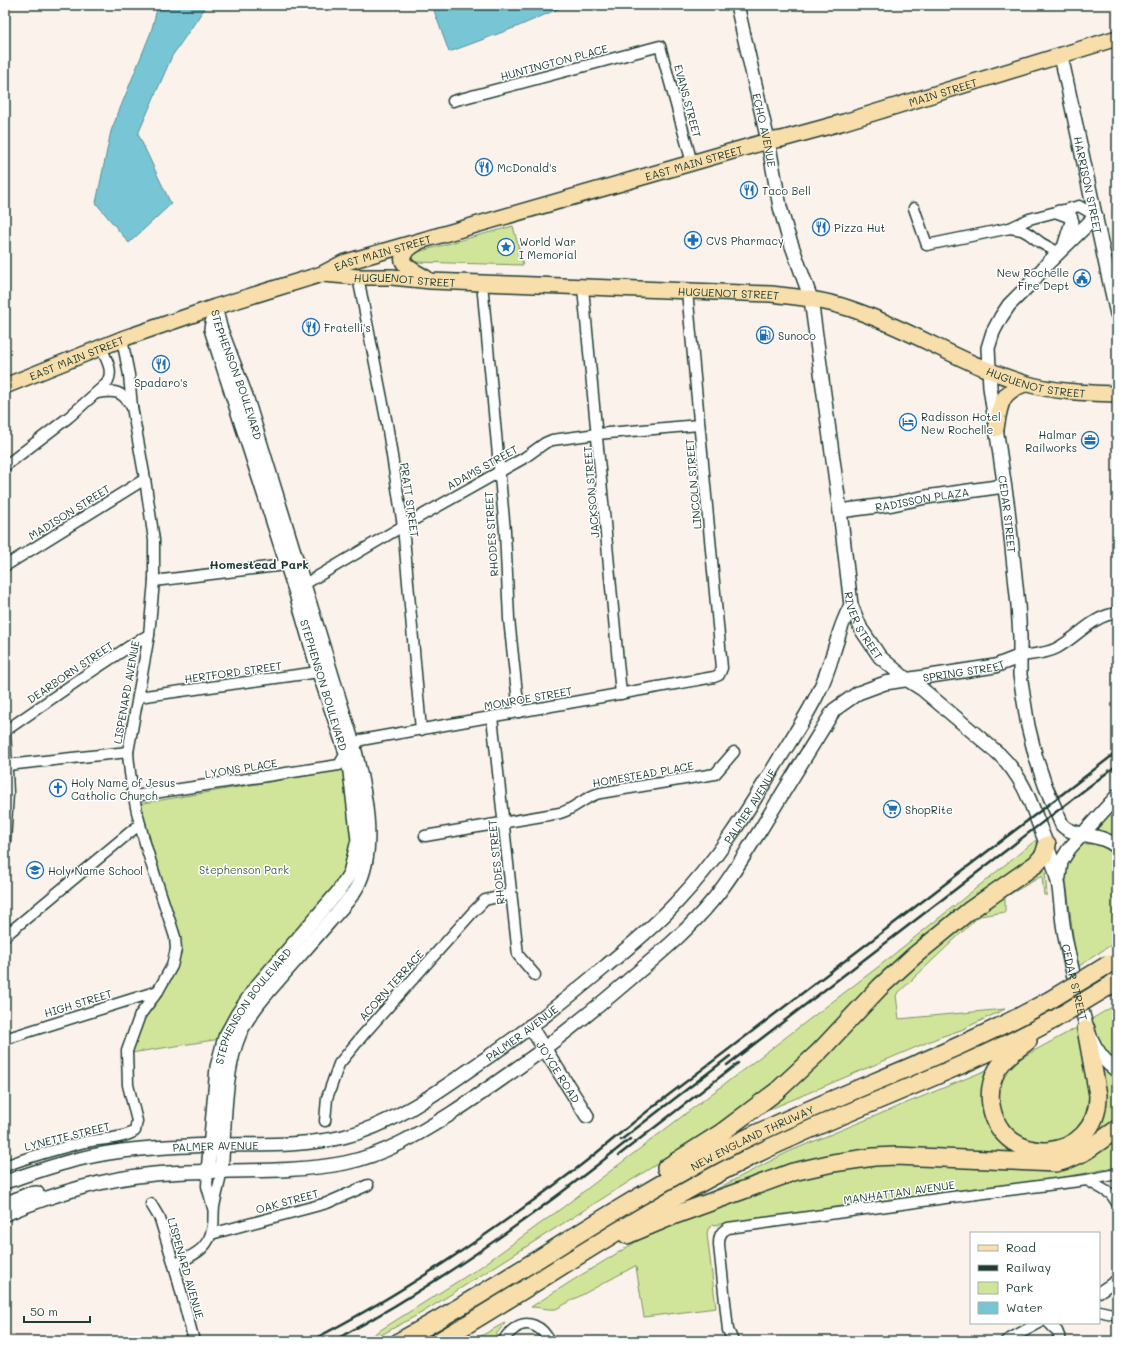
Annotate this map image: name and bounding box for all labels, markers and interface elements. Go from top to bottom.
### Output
street label: HUNTINGTON PLACE [499,40,609,84]
street label: EVANS STREET [671,63,705,139]
street label: MAIN STREET [907,74,979,109]
street label: ECHO AVENUE [750,91,780,168]
street label: HARRISON STREET [1071,135,1106,235]
street label: EAST MAIN STREET [643,141,744,183]
restaurant icon: McDonald's [474,157,494,177]
place label: McDonald's [497,160,557,175]
restaurant icon: Taco Bell [739,180,759,200]
place label: Taco Bell [762,183,811,198]
restaurant icon: Pizza Hut [811,217,831,237]
place label: Pizza Hut [834,220,886,235]
pharmacy icon: CVS Pharmacy [683,230,703,250]
street label: EAST MAIN STREET [331,231,433,274]
place label: CVS Pharmacy [706,233,784,248]
place label: World War I Memorial [519,234,577,262]
place icon: World War I Memorial [496,237,516,257]
place label: New Rochelle Fire Dept [997,265,1069,293]
public building icon: New Rochelle Fire Dept [1072,268,1092,288]
street label: HUGUENOT STREET [353,269,456,289]
street label: HUGUENOT STREET [677,283,780,302]
street label: STEPHENSON BOULEVARD [209,308,266,441]
restaurant icon: Fratelli's [301,317,321,337]
place label: Fratelli's [324,320,371,335]
fuel station icon: Sunoco [755,325,775,345]
place label: Sunoco [778,328,816,343]
street label: EAST MAIN STREET [27,332,126,383]
restaurant icon: Spadaro's [151,354,171,374]
street label: HUGUENOT STREET [984,363,1086,400]
place label: Spadaro's [134,375,188,390]
place label: Radisson Hotel New Rochelle [921,409,1001,437]
hotel icon: Radisson Hotel New Rochelle [898,412,918,432]
place label: Halmar Railworks [1025,427,1077,455]
office icon: Halmar Railworks [1080,430,1100,450]
street label: LINCOLN STREET [682,438,704,530]
street label: ADAMS STREET [444,441,520,493]
street label: JACKSON STREET [580,445,602,539]
street label: PRATT STREET [397,462,423,538]
street label: CEDAR STREET [996,474,1020,554]
street label: MADISON STREET [25,481,113,543]
street label: RADISSON PLAZA [874,484,970,514]
street label: RHODES STREET [481,491,501,577]
district label: Homestead Park [209,556,309,572]
street label: RIVER STREET [842,591,887,662]
street label: STEPHENSON BOULEVARD [297,617,351,753]
street label: DEARBORN STREET [24,638,116,706]
street label: LISPENARD AVENUE [110,639,142,745]
street label: SPRING STREET [922,656,1007,685]
street label: HERTFORD STREET [183,658,283,686]
street label: MONROE STREET [483,683,573,713]
street label: LYONS PLACE [204,755,278,781]
street label: HOMESTEAD PLACE [591,758,695,790]
street label: PALMER AVENUE [720,766,779,846]
place label: Holy Name of Jesus Catholic Church [71,775,175,803]
church icon: Holy Name of Jesus Catholic Church [48,778,68,798]
supermarket icon: ShopRite [882,799,902,819]
place label: ShopRite [905,802,953,817]
street label: RHODES STREET [484,819,508,905]
school or university icon: Holy Name School [25,860,45,880]
park label: Stephenson Park [199,862,289,877]
place label: Holy Name School [48,863,143,878]
street label: CEDAR STREET [1059,943,1092,1022]
street label: STEPHENSON BOULEVARD [211,944,294,1066]
street label: ACORN TERRACE [355,947,427,1023]
street label: HIGH STREET [42,986,114,1020]
street label: PALMER AVENUE [482,1001,561,1064]
street label: JOYCE ROAD [534,1038,584,1105]
street label: NEW ENGLAND THRUWAY [687,1101,816,1174]
street label: LYNETTE STREET [23,1118,111,1154]
street label: PALMER AVENUE [172,1137,259,1154]
street label: MANHATTAN AVENUE [842,1177,956,1207]
street label: OAK STREET [254,1185,320,1217]
street label: LISPENARD AVENUE [164,1216,208,1320]
legend [970,1232,1100,1324]
text: Road [1006,1239,1036,1255]
text: Railway [1006,1259,1051,1275]
text: Park [1006,1279,1033,1295]
scale bar [24,1298,90,1324]
text: Water [1006,1299,1043,1315]
text: 50 m [30,1303,58,1319]

